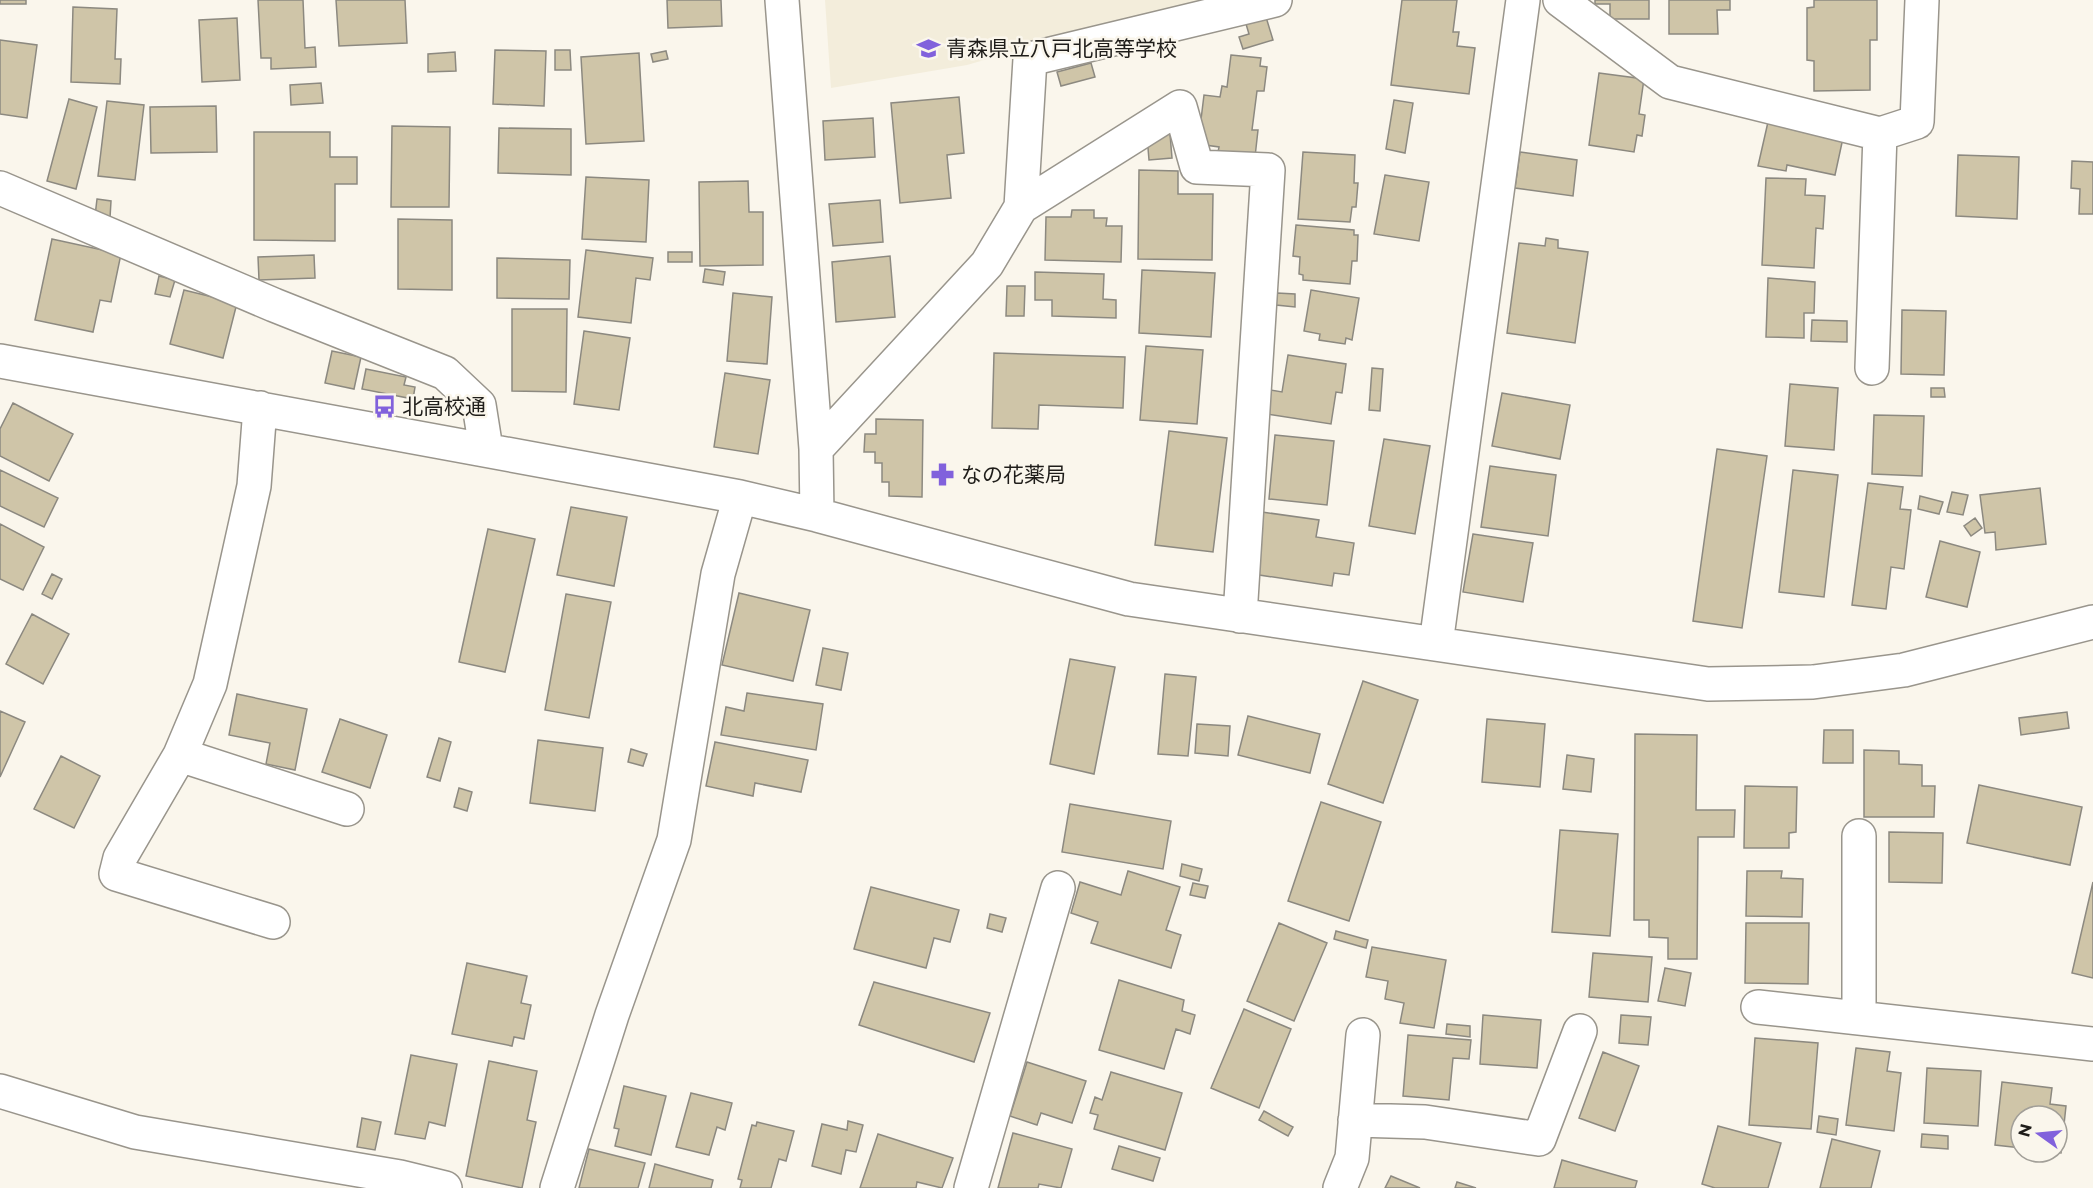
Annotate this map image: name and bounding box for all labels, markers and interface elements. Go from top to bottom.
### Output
school or university icon: 青森県立八戸北高等学校 [915,35,941,61]
place label: 青森県立八戸北高等学校 [946,36,1177,61]
bus stop icon: 北高校通 [371,393,397,419]
place label: 北高校通 [402,394,486,419]
pharmacy icon: なの花薬局 [930,461,956,487]
place label: なの花薬局 [961,462,1066,487]
north arrow [2009,1104,2069,1164]
text: N [2014,1122,2036,1139]

